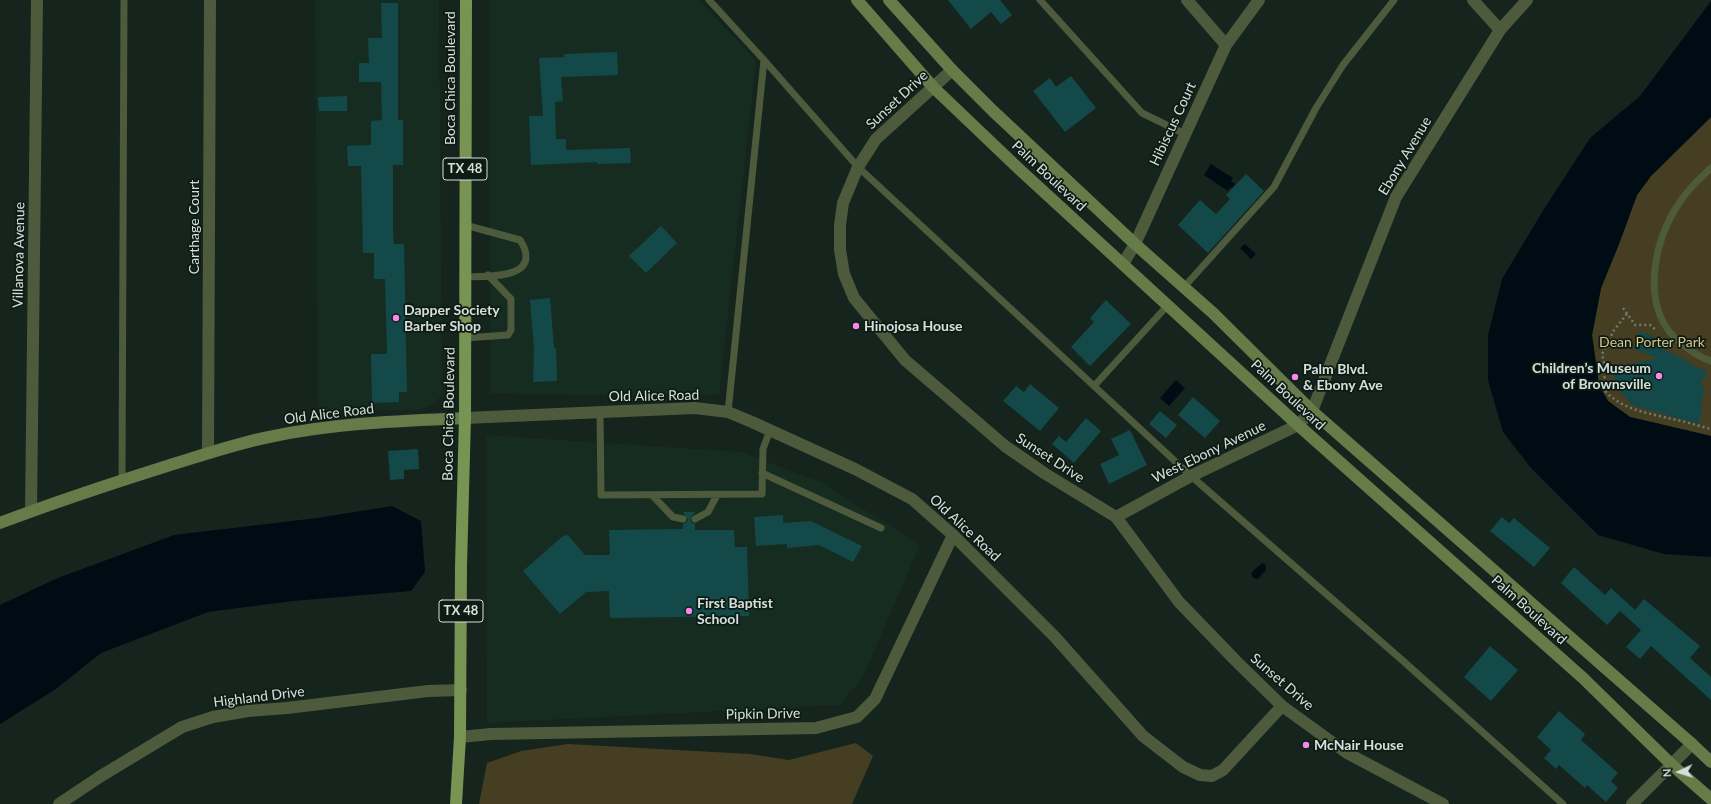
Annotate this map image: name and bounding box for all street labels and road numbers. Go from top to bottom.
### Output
street label: Boca Chica Boulevard [442,11,458,145]
street label: Sunset Drive [863,67,931,133]
street label: Hibiscus Court [1146,79,1200,169]
street label: Ebony Avenue [1375,114,1435,198]
street label: Palm Boulevard [1008,137,1090,215]
road number: TX 48 [443,158,487,180]
street label: Carthage Court [186,180,202,274]
street label: Villanova Avenue [10,202,28,308]
street label: Boca Chica Boulevard [439,347,459,481]
street label: Palm Boulevard [1247,356,1329,434]
street label: Old Alice Road [609,387,699,405]
street label: Old Alice Road [283,400,375,428]
street label: West Ebony Avenue [1149,417,1269,487]
street label: Sunset Drive [1013,430,1087,486]
street label: Old Alice Road [926,491,1004,565]
street label: Palm Boulevard [1488,572,1570,648]
road number: TX 48 [439,600,483,622]
street label: Sunset Drive [1247,650,1317,714]
street label: Highland Drive [212,683,306,711]
street label: Pipkin Drive [725,705,801,723]

